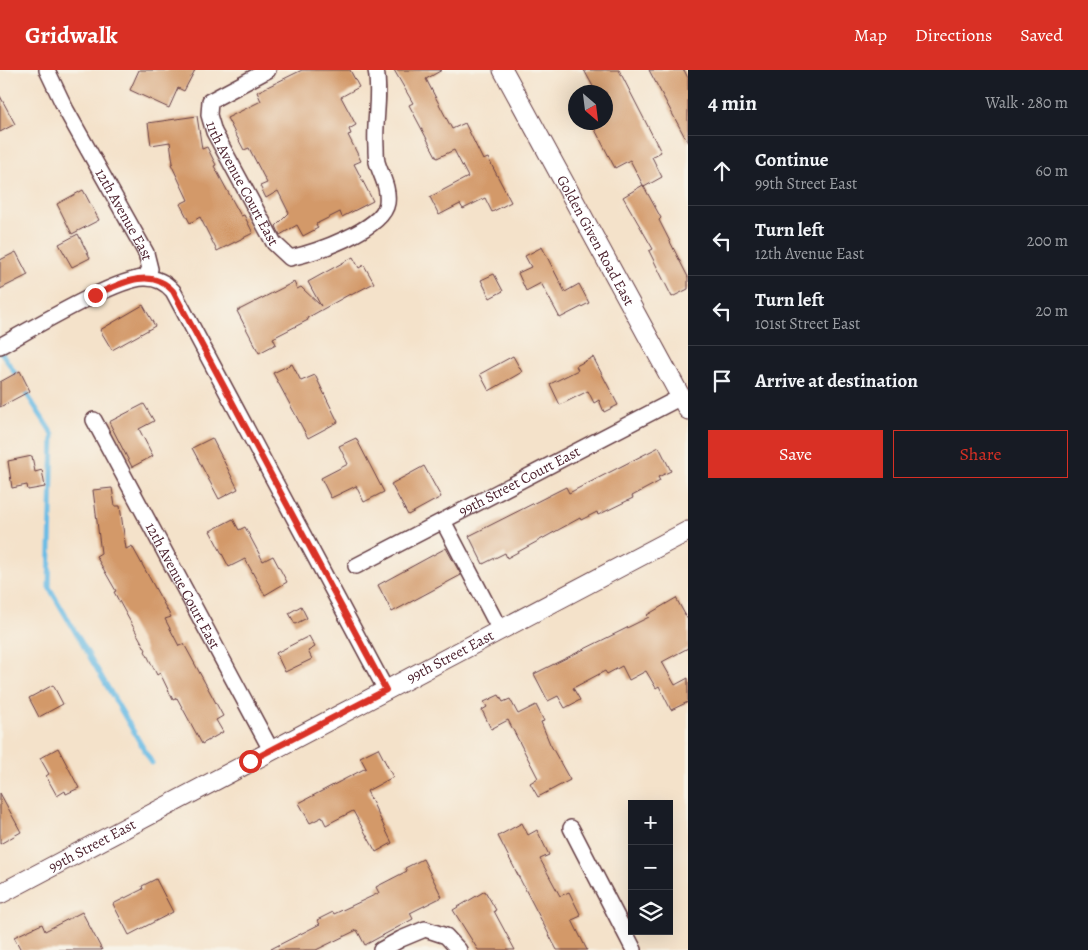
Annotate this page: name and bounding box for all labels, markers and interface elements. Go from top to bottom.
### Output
text: Gridwalk [25,19,118,51]
text: Map [854,23,887,47]
text: Directions [915,23,992,47]
text: Saved [1020,23,1063,47]
north arrow [568,85,613,130]
text: 4 min [708,89,757,117]
text: Walk · 280 m [985,92,1068,114]
street label: 11th Avenue Court East [201,119,284,249]
text: Continue [755,147,829,173]
icon: ahead [708,157,736,185]
text: 60 m [1036,160,1068,182]
street label: 12th Avenue East [91,165,157,262]
street label: Golden Given Road East [552,171,639,309]
text: 99th Street East [755,173,857,195]
text: Turn left [755,217,824,243]
icon: left [708,227,736,255]
text: 200 m [1027,230,1068,252]
text: 12th Avenue East [755,243,864,265]
route end [84,284,107,307]
text: Turn left [755,287,824,313]
icon: left [708,297,736,325]
text: 20 m [1035,300,1068,322]
text: 101st Street East [755,313,860,335]
icon: arrive [708,367,736,395]
text: Arrive at destination [755,368,918,394]
button: Save [708,430,883,478]
button: Share [893,430,1068,478]
street label: 99th Street Court East [455,441,584,521]
street label: 12th Avenue Court East [141,519,225,653]
street label: 99th Street East [403,625,497,688]
route start [239,750,262,773]
map controls [628,800,673,935]
button: + [628,800,673,845]
street label: 99th Street East [45,814,139,877]
button: − [628,845,673,890]
button: layers [628,890,673,935]

